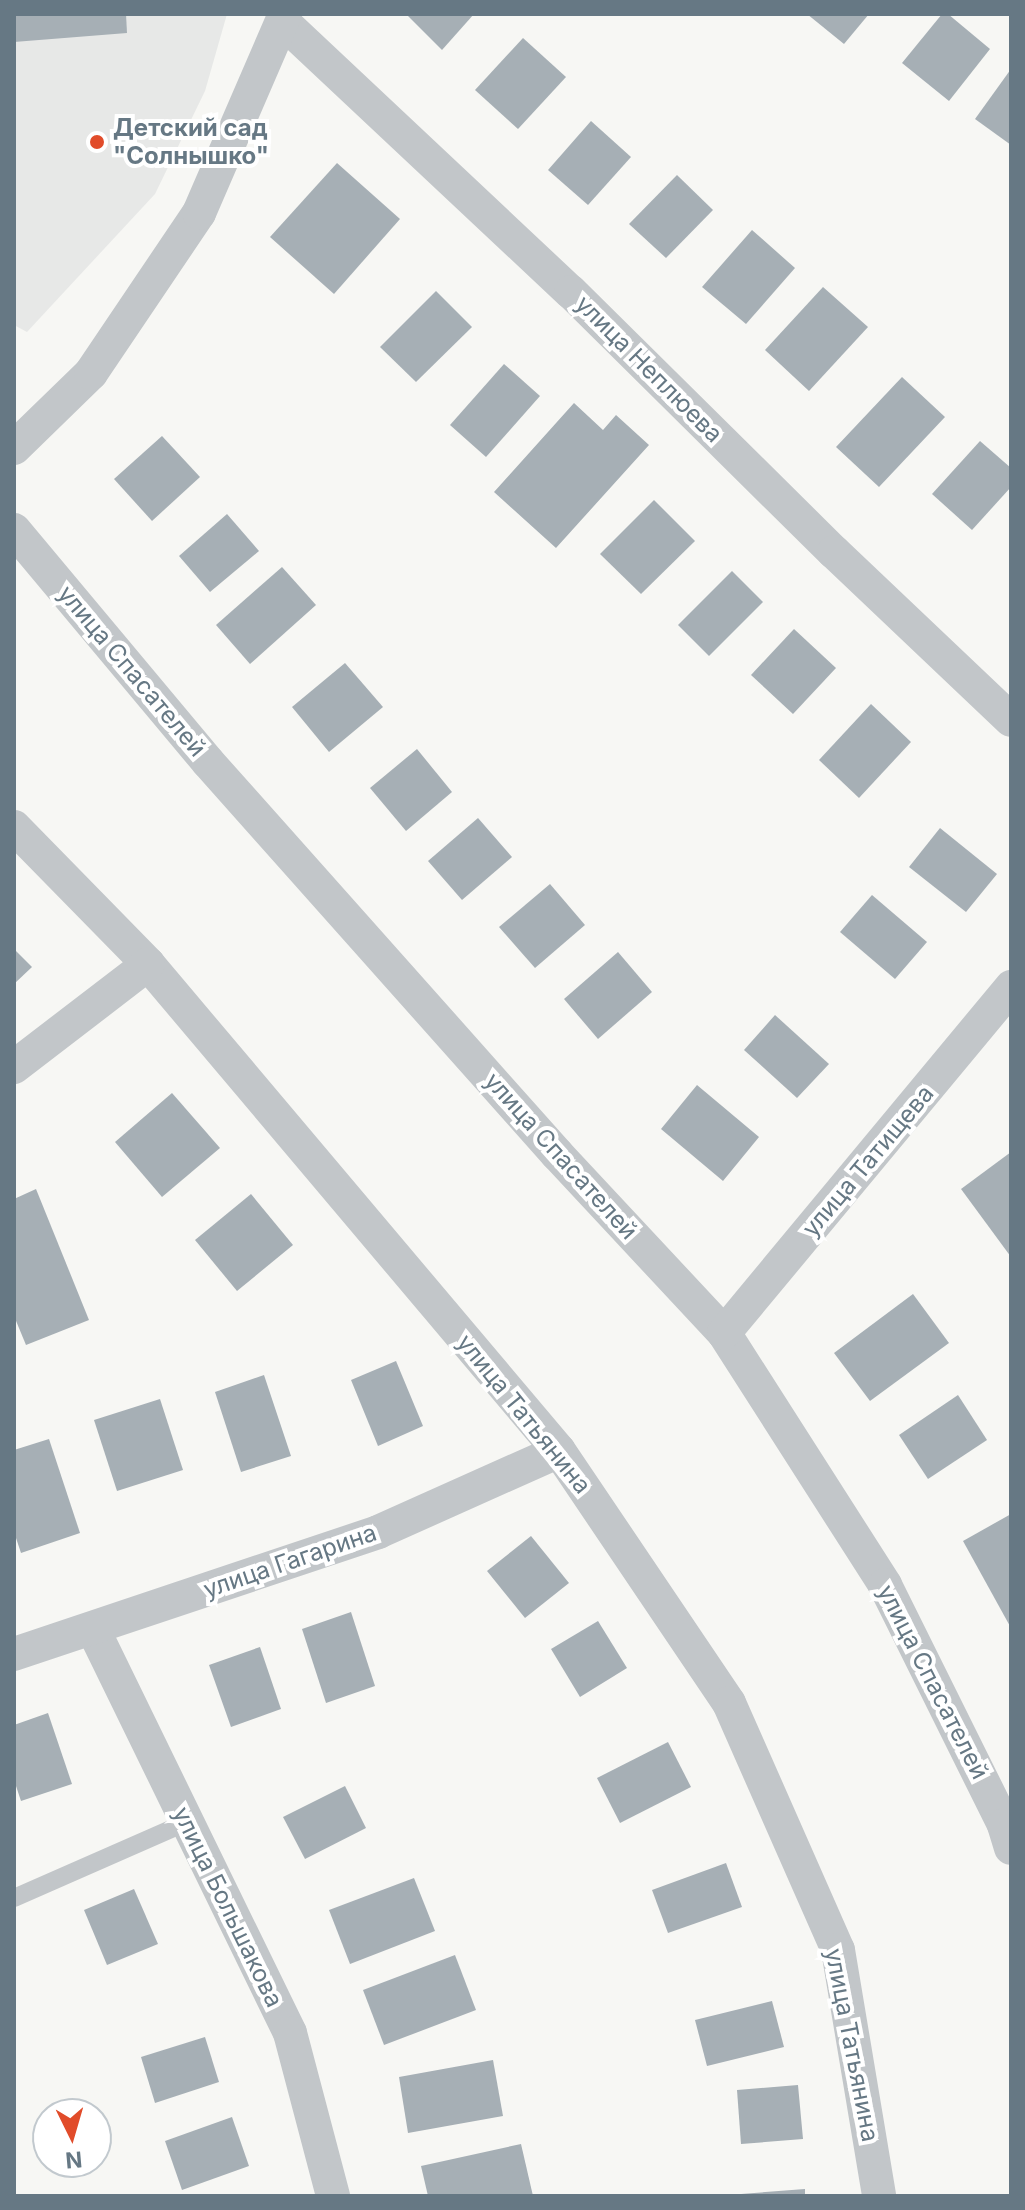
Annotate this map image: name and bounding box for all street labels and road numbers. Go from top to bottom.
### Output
street label: улица Неплюева [570,290,728,448]
street label: улица Спасателей [52,580,212,762]
street label: улица Спасателей [479,1067,643,1245]
street label: улица Татищева [796,1079,940,1243]
street label: улица Татьянина [451,1329,597,1499]
street label: улица Гагарина [200,1518,380,1604]
street label: улица Спасателей [872,1580,994,1784]
street label: улица Большакова [167,1802,289,2012]
street label: улица Татьянина [819,1946,885,2144]

